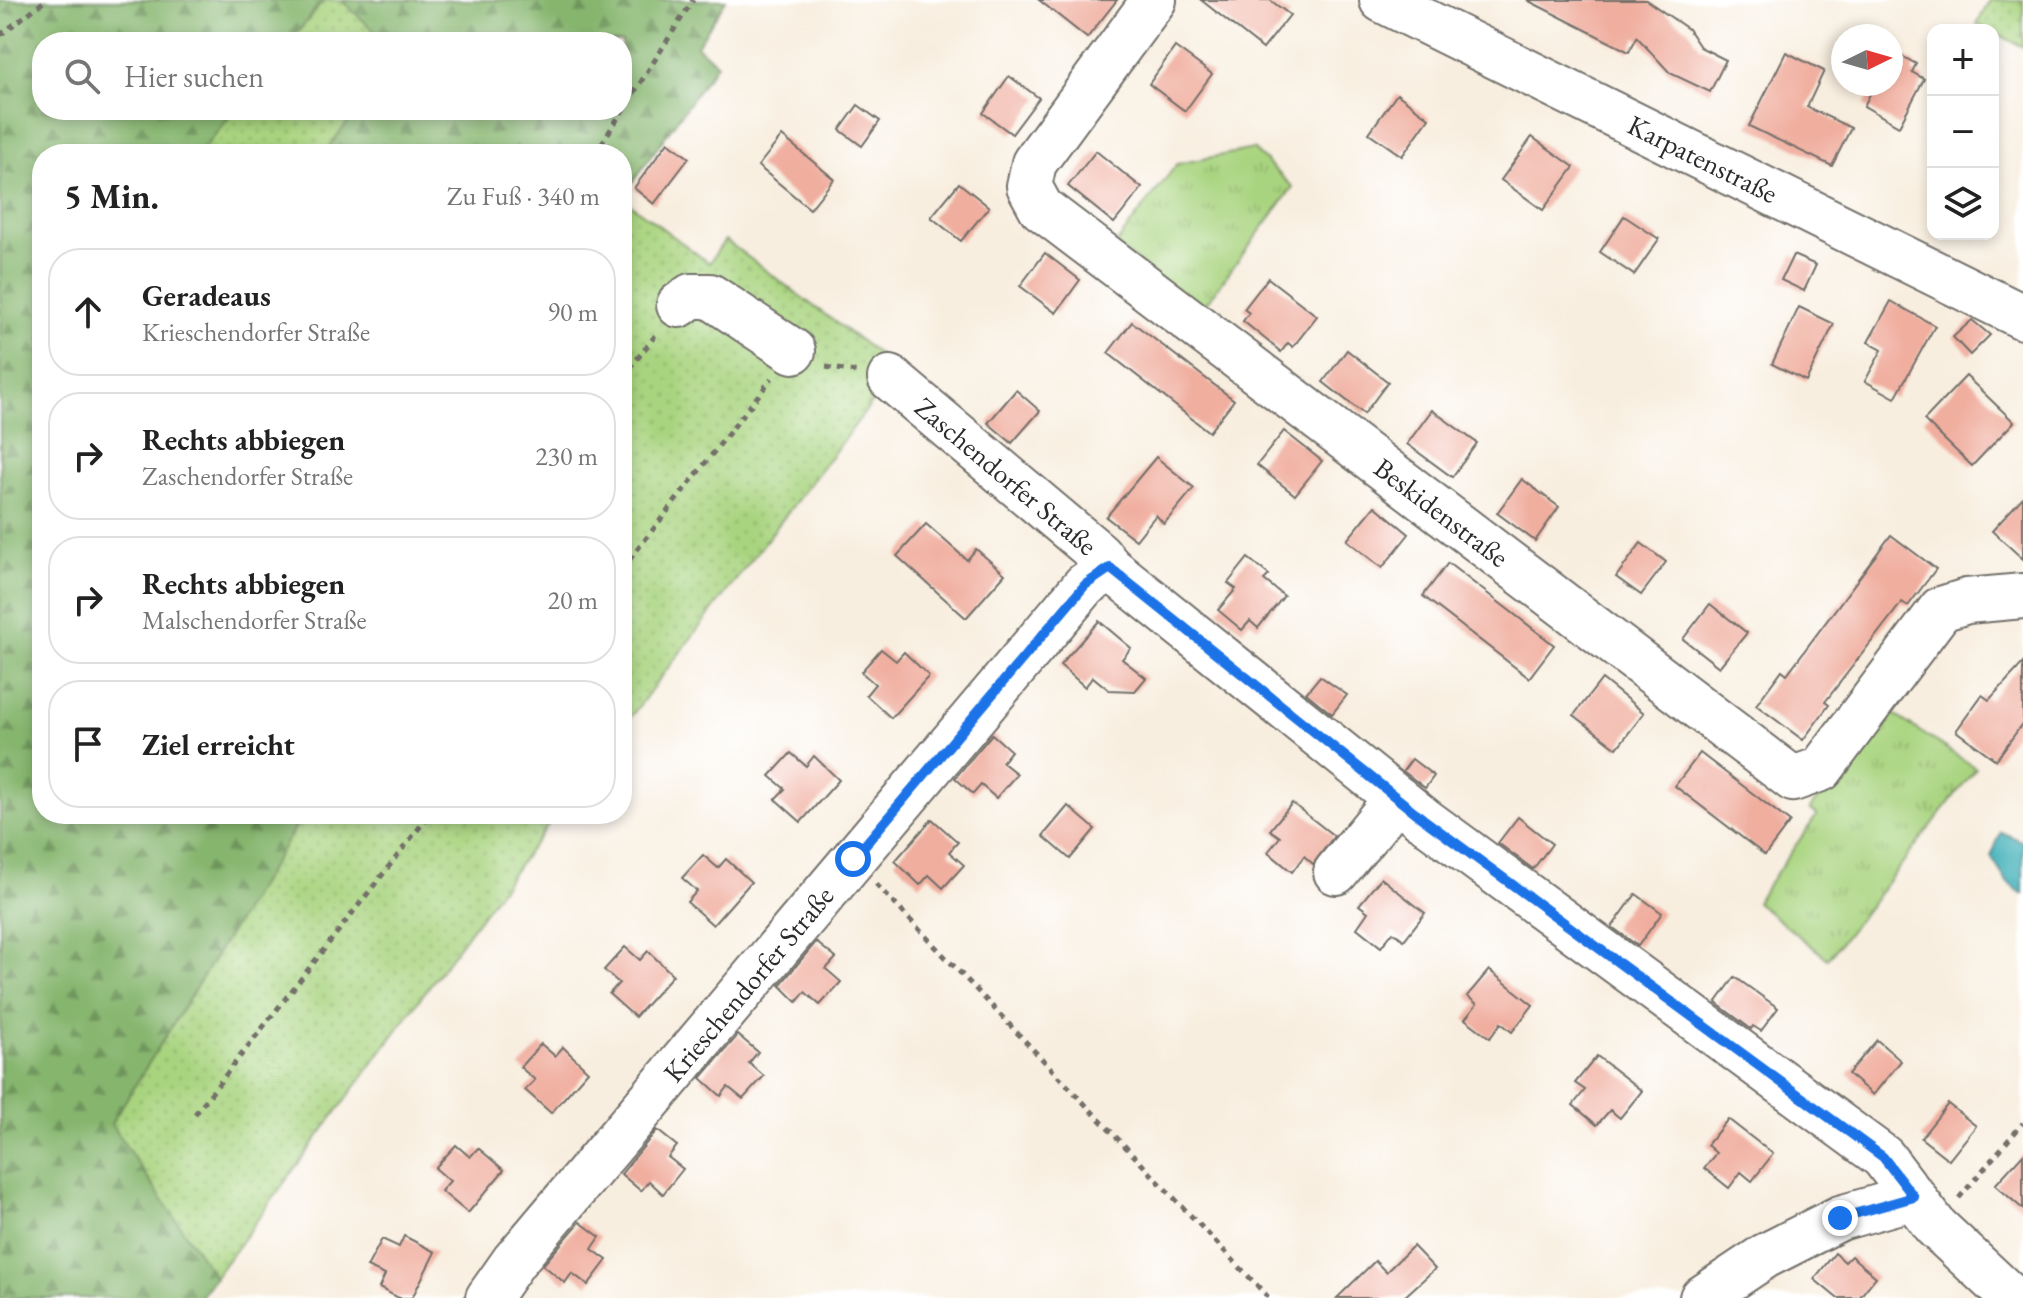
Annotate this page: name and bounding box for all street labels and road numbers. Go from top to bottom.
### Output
street label: Karpatenstraße [1622,106,1784,211]
street label: Zaschendorfer Straße [908,389,1105,563]
street label: Beskidenstraße [1367,450,1516,575]
street label: Krieschendorfer Straße [655,878,841,1089]

